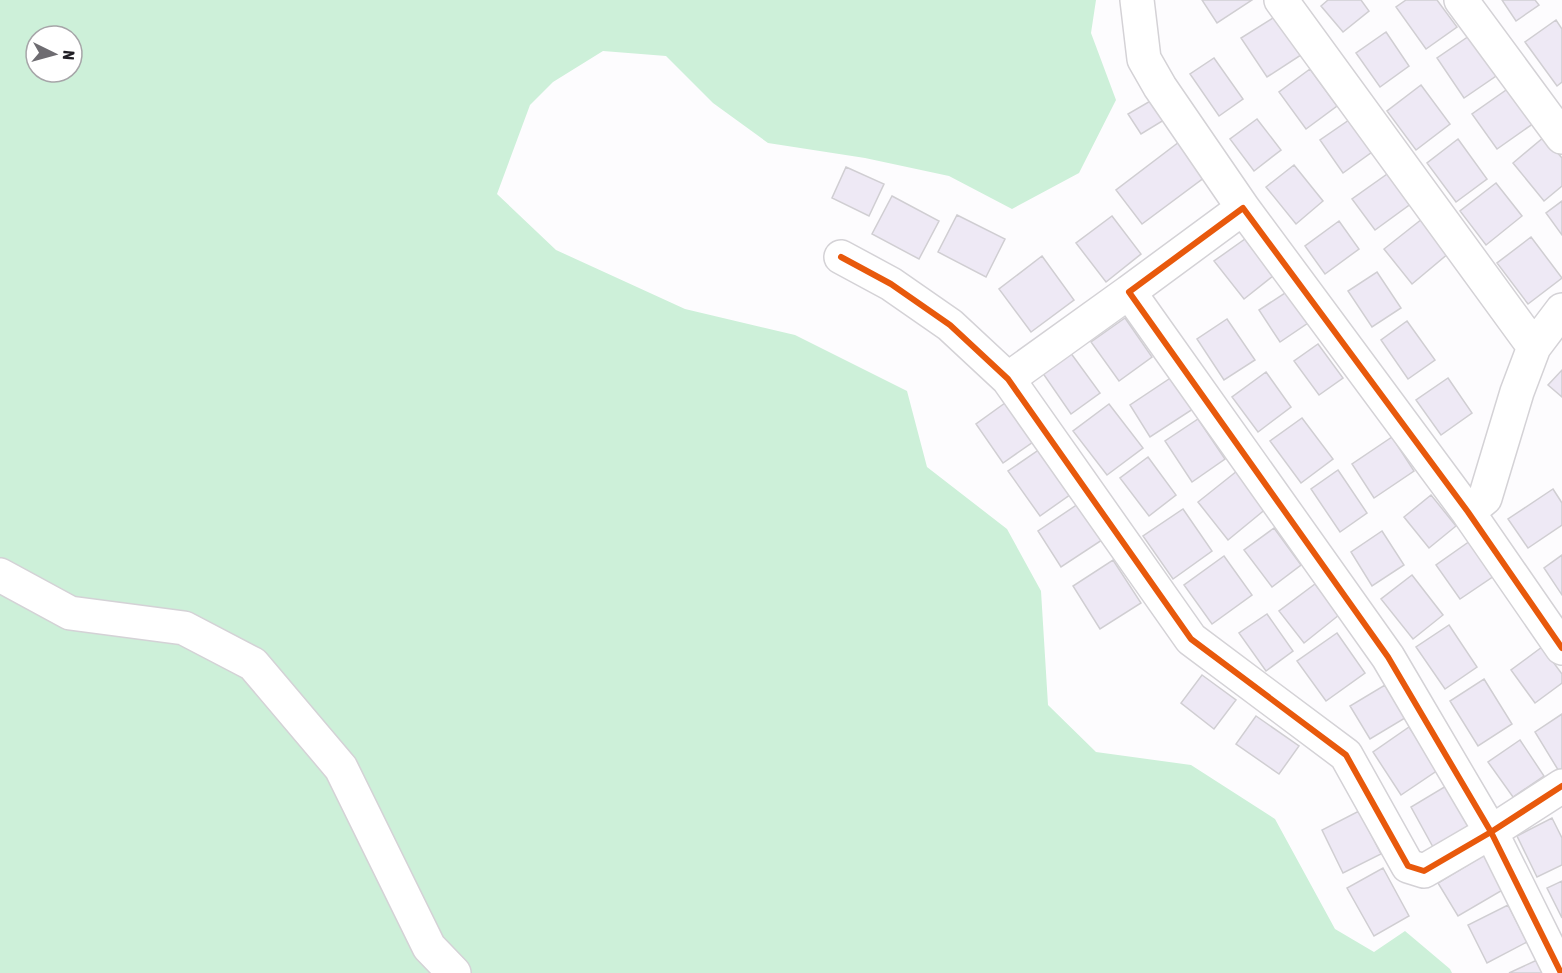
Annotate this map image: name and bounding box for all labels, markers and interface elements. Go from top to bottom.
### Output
north arrow [24,24,84,84]
text: N [60,50,78,61]

